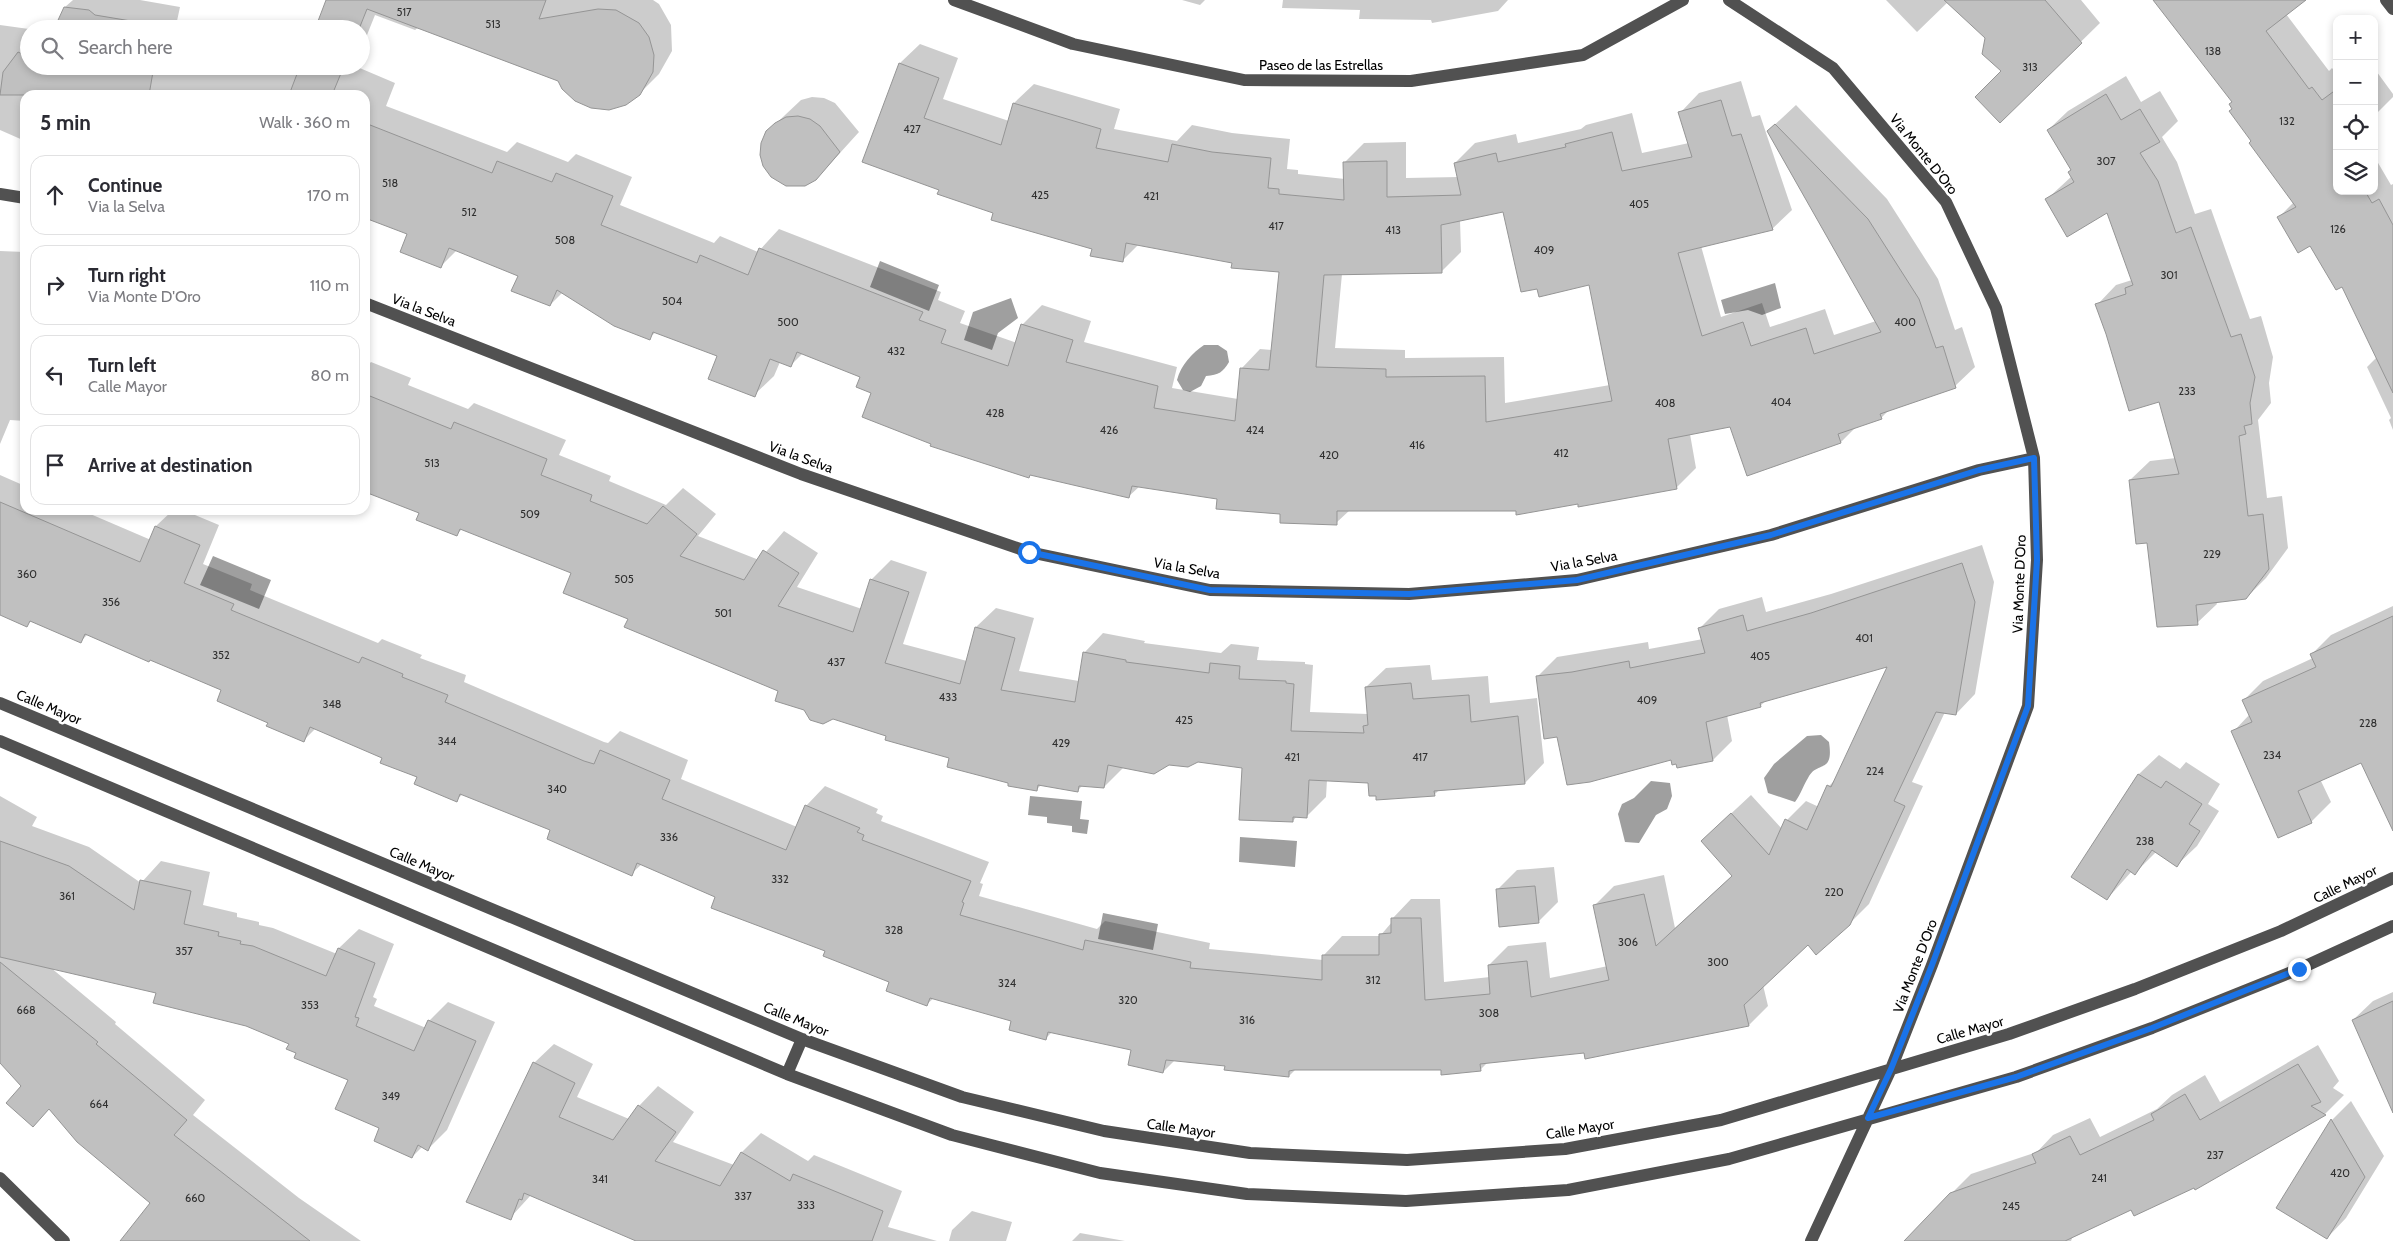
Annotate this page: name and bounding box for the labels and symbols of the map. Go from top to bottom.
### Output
house number: 517 [396,5,412,19]
house number: 513 [485,17,501,31]
house number: 138 [2205,44,2221,58]
street label: Paseo de las Estrellas [1259,56,1383,74]
house number: 313 [2022,60,2038,74]
street label: Via Monte D'Oro [1886,110,1962,198]
house number: 132 [2279,114,2295,128]
house number: 427 [903,122,921,136]
house number: 307 [2096,154,2116,168]
house number: 518 [382,176,398,190]
house number: 425 [1031,188,1049,202]
house number: 421 [1143,189,1159,203]
house number: 405 [1629,197,1649,211]
house number: 512 [461,205,477,219]
house number: 417 [1268,219,1284,233]
house number: 126 [2330,222,2346,236]
house number: 413 [1385,223,1401,237]
house number: 508 [555,233,575,247]
house number: 409 [1534,243,1554,257]
house number: 301 [2160,268,2178,282]
street label: Via la Selva [389,290,459,331]
house number: 504 [662,294,683,308]
house number: 500 [777,315,799,329]
house number: 400 [1894,315,1916,329]
house number: 432 [887,344,905,358]
house number: 233 [2178,384,2196,398]
house number: 404 [1771,395,1792,409]
house number: 408 [1655,396,1675,410]
house number: 428 [986,406,1004,420]
house number: 426 [1100,423,1118,437]
house number: 424 [1246,423,1265,437]
street label: Via la Selva [766,437,836,477]
house number: 416 [1409,438,1425,452]
house number: 412 [1553,446,1569,460]
house number: 420 [1319,448,1339,462]
house number: 513 [424,456,440,470]
house number: 509 [520,507,540,521]
street label: Via Monte D'Oro [2008,534,2030,634]
route start [1018,541,1041,564]
street label: Via la Selva [1549,546,1619,576]
house number: 229 [2203,547,2221,561]
street label: Via la Selva [1152,553,1222,583]
house number: 360 [17,567,37,581]
house number: 505 [614,572,634,586]
house number: 356 [102,595,120,609]
house number: 501 [714,606,732,620]
house number: 401 [1855,631,1873,645]
house number: 352 [212,648,230,662]
house number: 405 [1750,649,1770,663]
house number: 437 [827,655,845,669]
street label: Calle Mayor [14,685,85,729]
house number: 433 [939,690,957,704]
house number: 409 [1637,693,1657,707]
house number: 348 [323,697,341,711]
house number: 425 [1175,713,1193,727]
house number: 228 [2359,716,2377,730]
house number: 344 [438,734,457,748]
house number: 429 [1052,736,1070,750]
house number: 234 [2263,748,2282,762]
house number: 421 [1284,750,1300,764]
house number: 417 [1412,750,1428,764]
house number: 224 [1866,764,1885,778]
house number: 340 [547,782,567,796]
house number: 336 [660,830,678,844]
house number: 238 [2136,834,2154,848]
street label: Calle Mayor [387,842,458,886]
street label: Calle Mayor [2310,861,2380,907]
house number: 332 [771,872,789,886]
house number: 220 [1824,885,1844,899]
house number: 361 [59,889,75,903]
street label: Via Monte D'Oro [1889,916,1941,1015]
house number: 328 [885,923,903,937]
house number: 306 [1618,935,1638,949]
house number: 357 [175,944,193,958]
house number: 300 [1707,955,1729,969]
route end [2288,958,2311,981]
house number: 312 [1365,973,1381,987]
house number: 324 [998,976,1017,990]
house number: 320 [1118,993,1138,1007]
house number: 353 [301,998,319,1012]
street label: Calle Mayor [761,998,832,1040]
house number: 668 [16,1003,36,1017]
house number: 308 [1479,1006,1499,1020]
street label: Calle Mayor [1934,1012,2006,1048]
house number: 316 [1239,1013,1255,1027]
house number: 349 [382,1089,400,1103]
house number: 664 [90,1097,109,1111]
street label: Calle Mayor [1146,1114,1217,1142]
street label: Calle Mayor [1545,1115,1616,1143]
house number: 237 [2206,1148,2224,1162]
house number: 420 [2330,1166,2350,1180]
house number: 241 [2091,1171,2107,1185]
house number: 341 [592,1172,608,1186]
house number: 337 [734,1189,752,1203]
house number: 660 [185,1191,205,1205]
house number: 333 [797,1198,815,1212]
house number: 245 [2002,1199,2020,1213]

